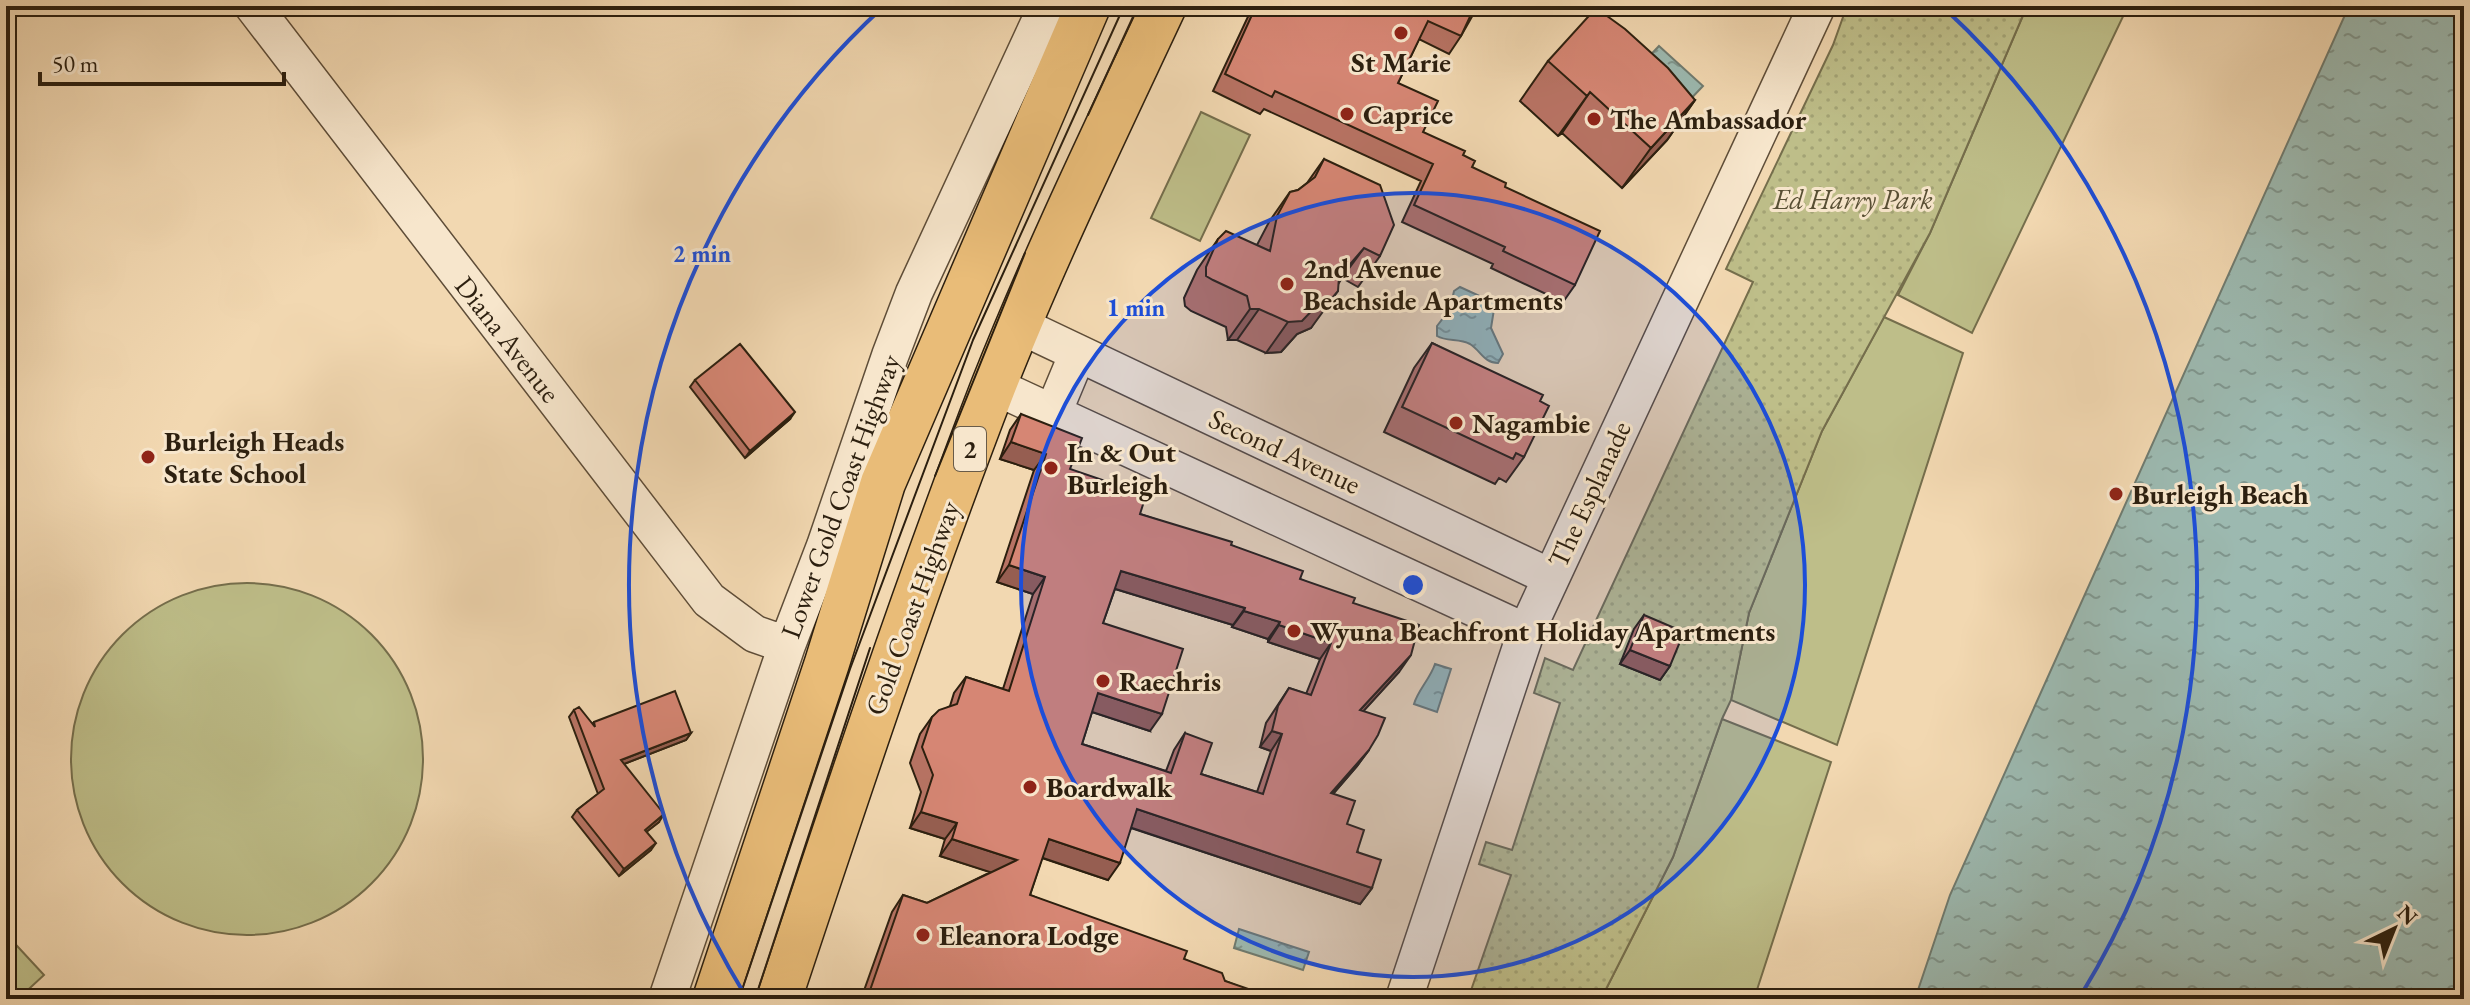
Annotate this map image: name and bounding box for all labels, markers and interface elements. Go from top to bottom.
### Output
marker: St Marie [1392,24,1410,42]
scale bar [40,36,284,86]
place label: St Marie [1351,44,1451,80]
text: 50 m [52,48,99,79]
place label: Caprice [1363,96,1453,132]
place label: The Ambassador [1610,101,1807,137]
marker: Caprice [1338,105,1356,123]
marker: The Ambassador [1585,110,1603,128]
park label: Ed Harry Park [1772,181,1933,217]
text: 2 min [673,238,732,269]
place label: 2nd Avenue Beachside Apartments [1303,250,1563,318]
street label: Diana Avenue [447,268,569,410]
marker: 2nd Avenue Beachside Apartments [1278,275,1296,293]
text: 1 min [1107,292,1166,323]
street label: Lower Gold Coast Highway [772,348,908,643]
street label: Second Avenue [1203,400,1367,502]
place label: Nagambie [1472,405,1590,441]
marker: Nagambie [1447,414,1465,432]
street label: The Esplanade [1539,415,1639,573]
place label: Burleigh Heads State School [164,423,344,491]
road number: 2 [954,427,986,471]
place label: In & Out Burleigh [1067,434,1176,502]
marker: Burleigh Heads State School [139,448,157,466]
marker: In & Out Burleigh [1042,459,1060,477]
place label: Burleigh Beach [2132,476,2309,512]
marker: Burleigh Beach [2107,485,2125,503]
street label: Gold Coast Highway [857,495,968,720]
centre of rings [1399,571,1427,599]
place label: Wyuna Beachfront Holiday Apartments [1310,613,1775,649]
marker: Wyuna Beachfront Holiday Apartments [1285,622,1303,640]
place label: Raechris [1119,663,1221,699]
marker: Raechris [1094,672,1112,690]
place label: Boardwalk [1046,769,1173,805]
marker: Boardwalk [1021,778,1039,796]
north arrow [2354,889,2434,969]
text: N [2391,898,2424,932]
place label: Eleanora Lodge [939,917,1119,953]
marker: Eleanora Lodge [914,926,932,944]

